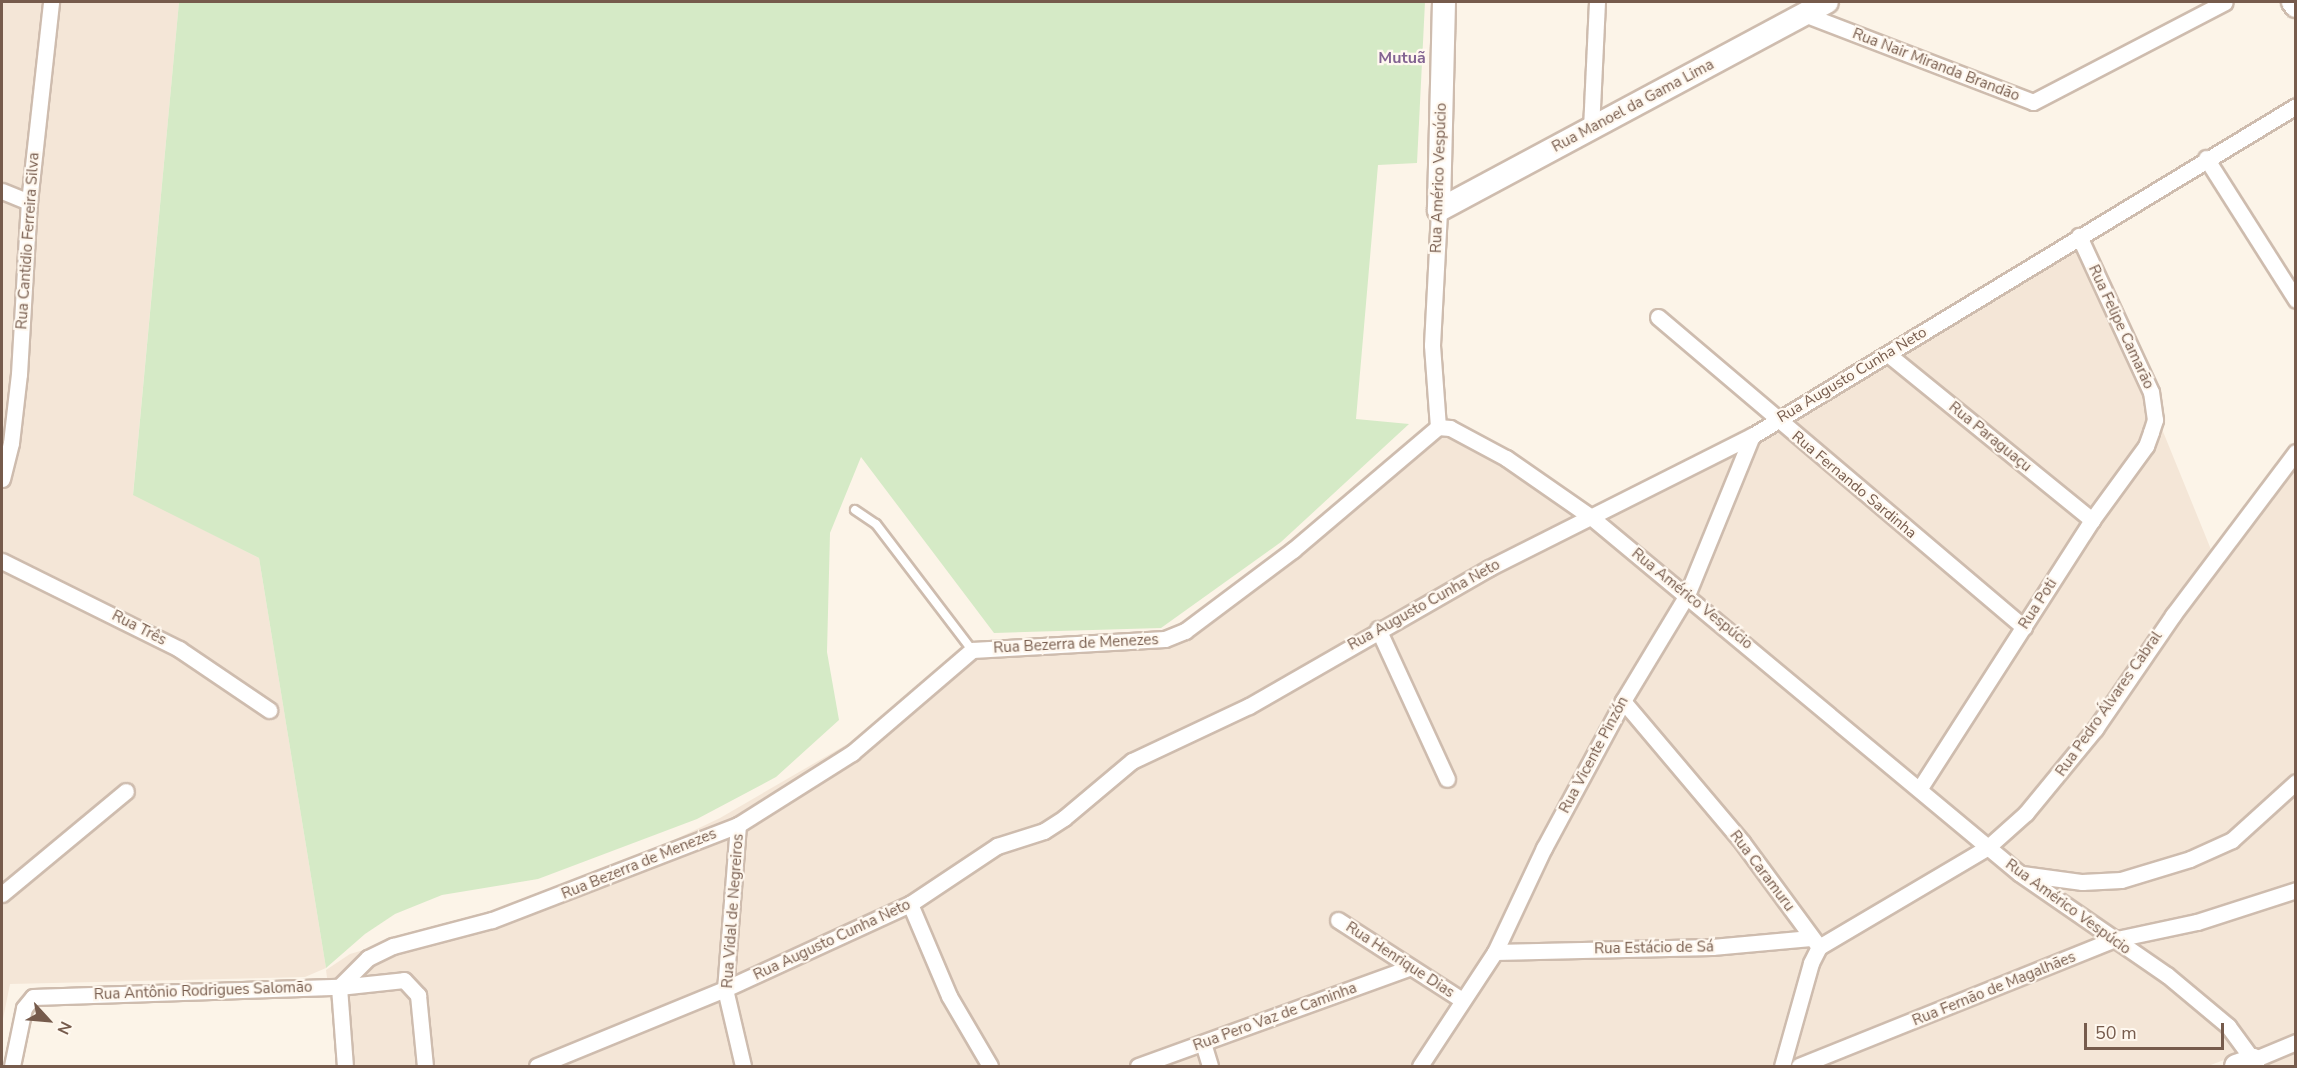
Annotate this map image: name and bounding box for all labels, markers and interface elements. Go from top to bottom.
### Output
street label: Rua Nair Miranda Brandão [1850,25,2022,105]
district label: Mutuã [1378,48,1426,68]
street label: Rua Manoel da Gama Lima [1549,56,1717,156]
street label: Rua Américo Vespúcio [1427,103,1451,253]
street label: Rua Cantidio Ferreira Silva [13,152,43,330]
street label: Rua Felipe Camarão [2084,262,2158,392]
street label: Rua Augusto Cunha Neto [1774,323,1930,427]
street label: Rua Paraguaçu [1945,398,2035,476]
street label: Rua Fernando Sardinha [1788,428,1920,542]
street label: Rua Américo Vespúcio [1628,545,1756,653]
street label: Rua Augusto Cunha Neto [1345,556,1503,654]
street label: Rua Poti [2015,575,2061,633]
street label: Rua Três [109,607,169,649]
street label: Rua Pedro Álvares Cabral [2052,628,2166,780]
street label: Rua Bezerra de Menezes [993,631,1159,657]
street label: Rua Vicente Pinzón [1556,694,1632,816]
street label: Rua Bezerra de Menezes [559,825,719,903]
street label: Rua Caramuru [1726,827,1798,915]
street label: Rua Vidal de Negreiros [719,833,747,989]
street label: Rua Américo Vespúcio [2002,856,2134,958]
street label: Rua Augusto Cunha Neto [751,896,913,984]
street label: Rua Henrique Dias [1342,918,1458,1002]
street label: Rua Estácio de Sá [1594,938,1714,958]
street label: Rua Fernão de Magalhães [1910,948,2078,1030]
street label: Rua Antônio Rodrigues Salomão [94,978,312,1004]
street label: Rua Pero Vaz de Caminha [1191,979,1359,1055]
north arrow [18,990,78,1050]
scale bar [2087,1011,2226,1049]
text: N [52,1018,77,1038]
text: 50 m [2095,1021,2137,1045]

